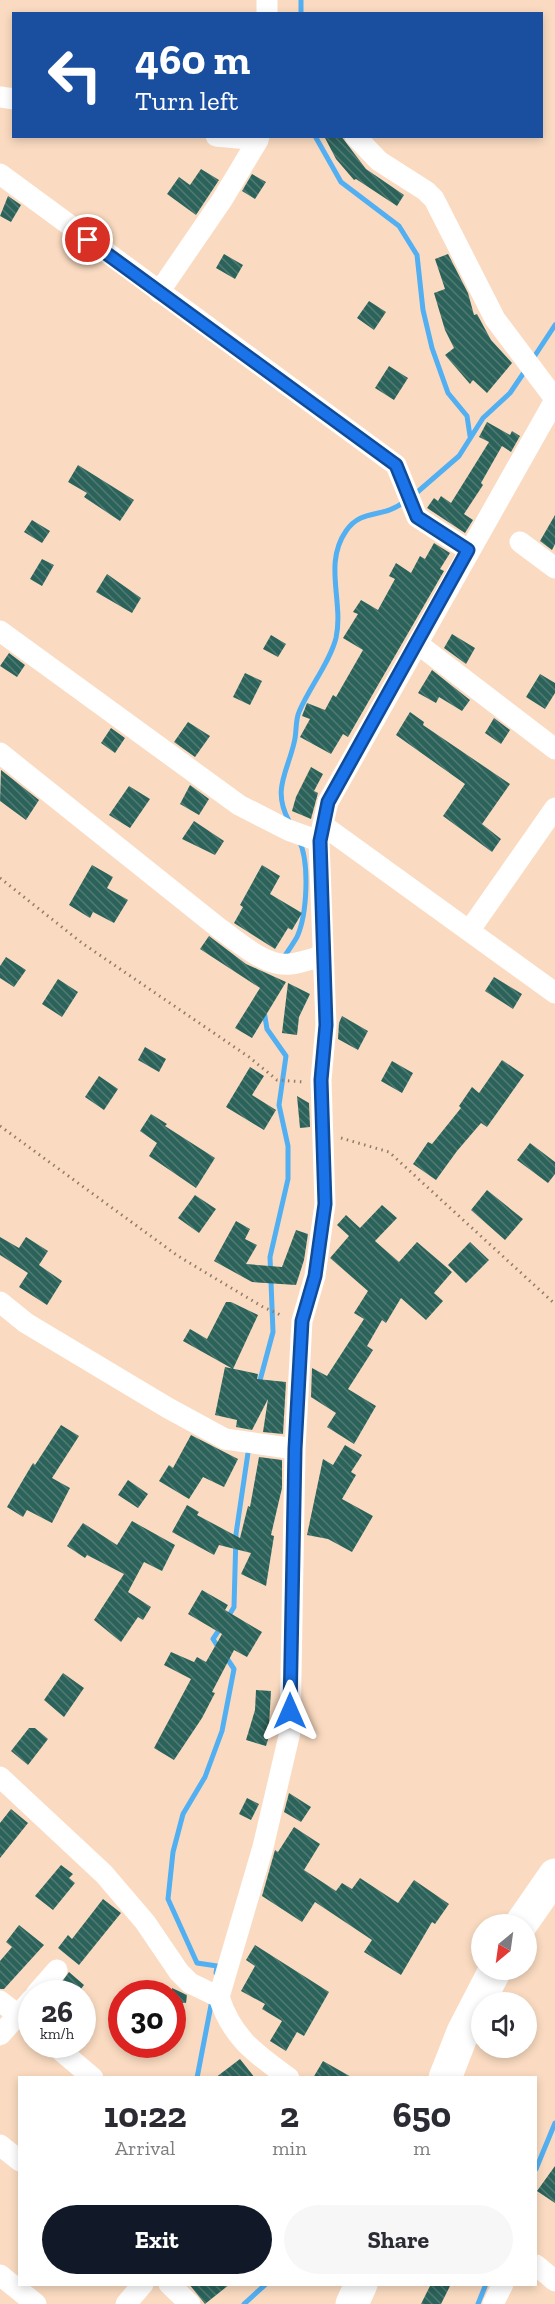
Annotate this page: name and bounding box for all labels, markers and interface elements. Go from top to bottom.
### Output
text: 460 m [135,34,250,85]
icon: left [36,36,114,114]
text: Turn left [135,85,238,117]
pin [62,214,113,265]
icon: arrive [71,223,104,256]
position arrow [258,1679,322,1743]
north arrow [471,1914,537,1980]
map controls [471,1914,537,2058]
speed limit sign: 30 [108,1980,186,2058]
button: sound [471,1992,537,2058]
text: 26 [41,1994,73,2030]
text: km/h [40,2025,74,2043]
text: 10:22 [104,2093,187,2136]
text: 2 [280,2093,299,2136]
text: 650 [392,2093,451,2136]
text: Arrival [115,2136,175,2160]
text: min [272,2136,307,2160]
text: m [413,2136,430,2160]
button: Exit [42,2205,272,2274]
button: Share [284,2205,513,2274]

